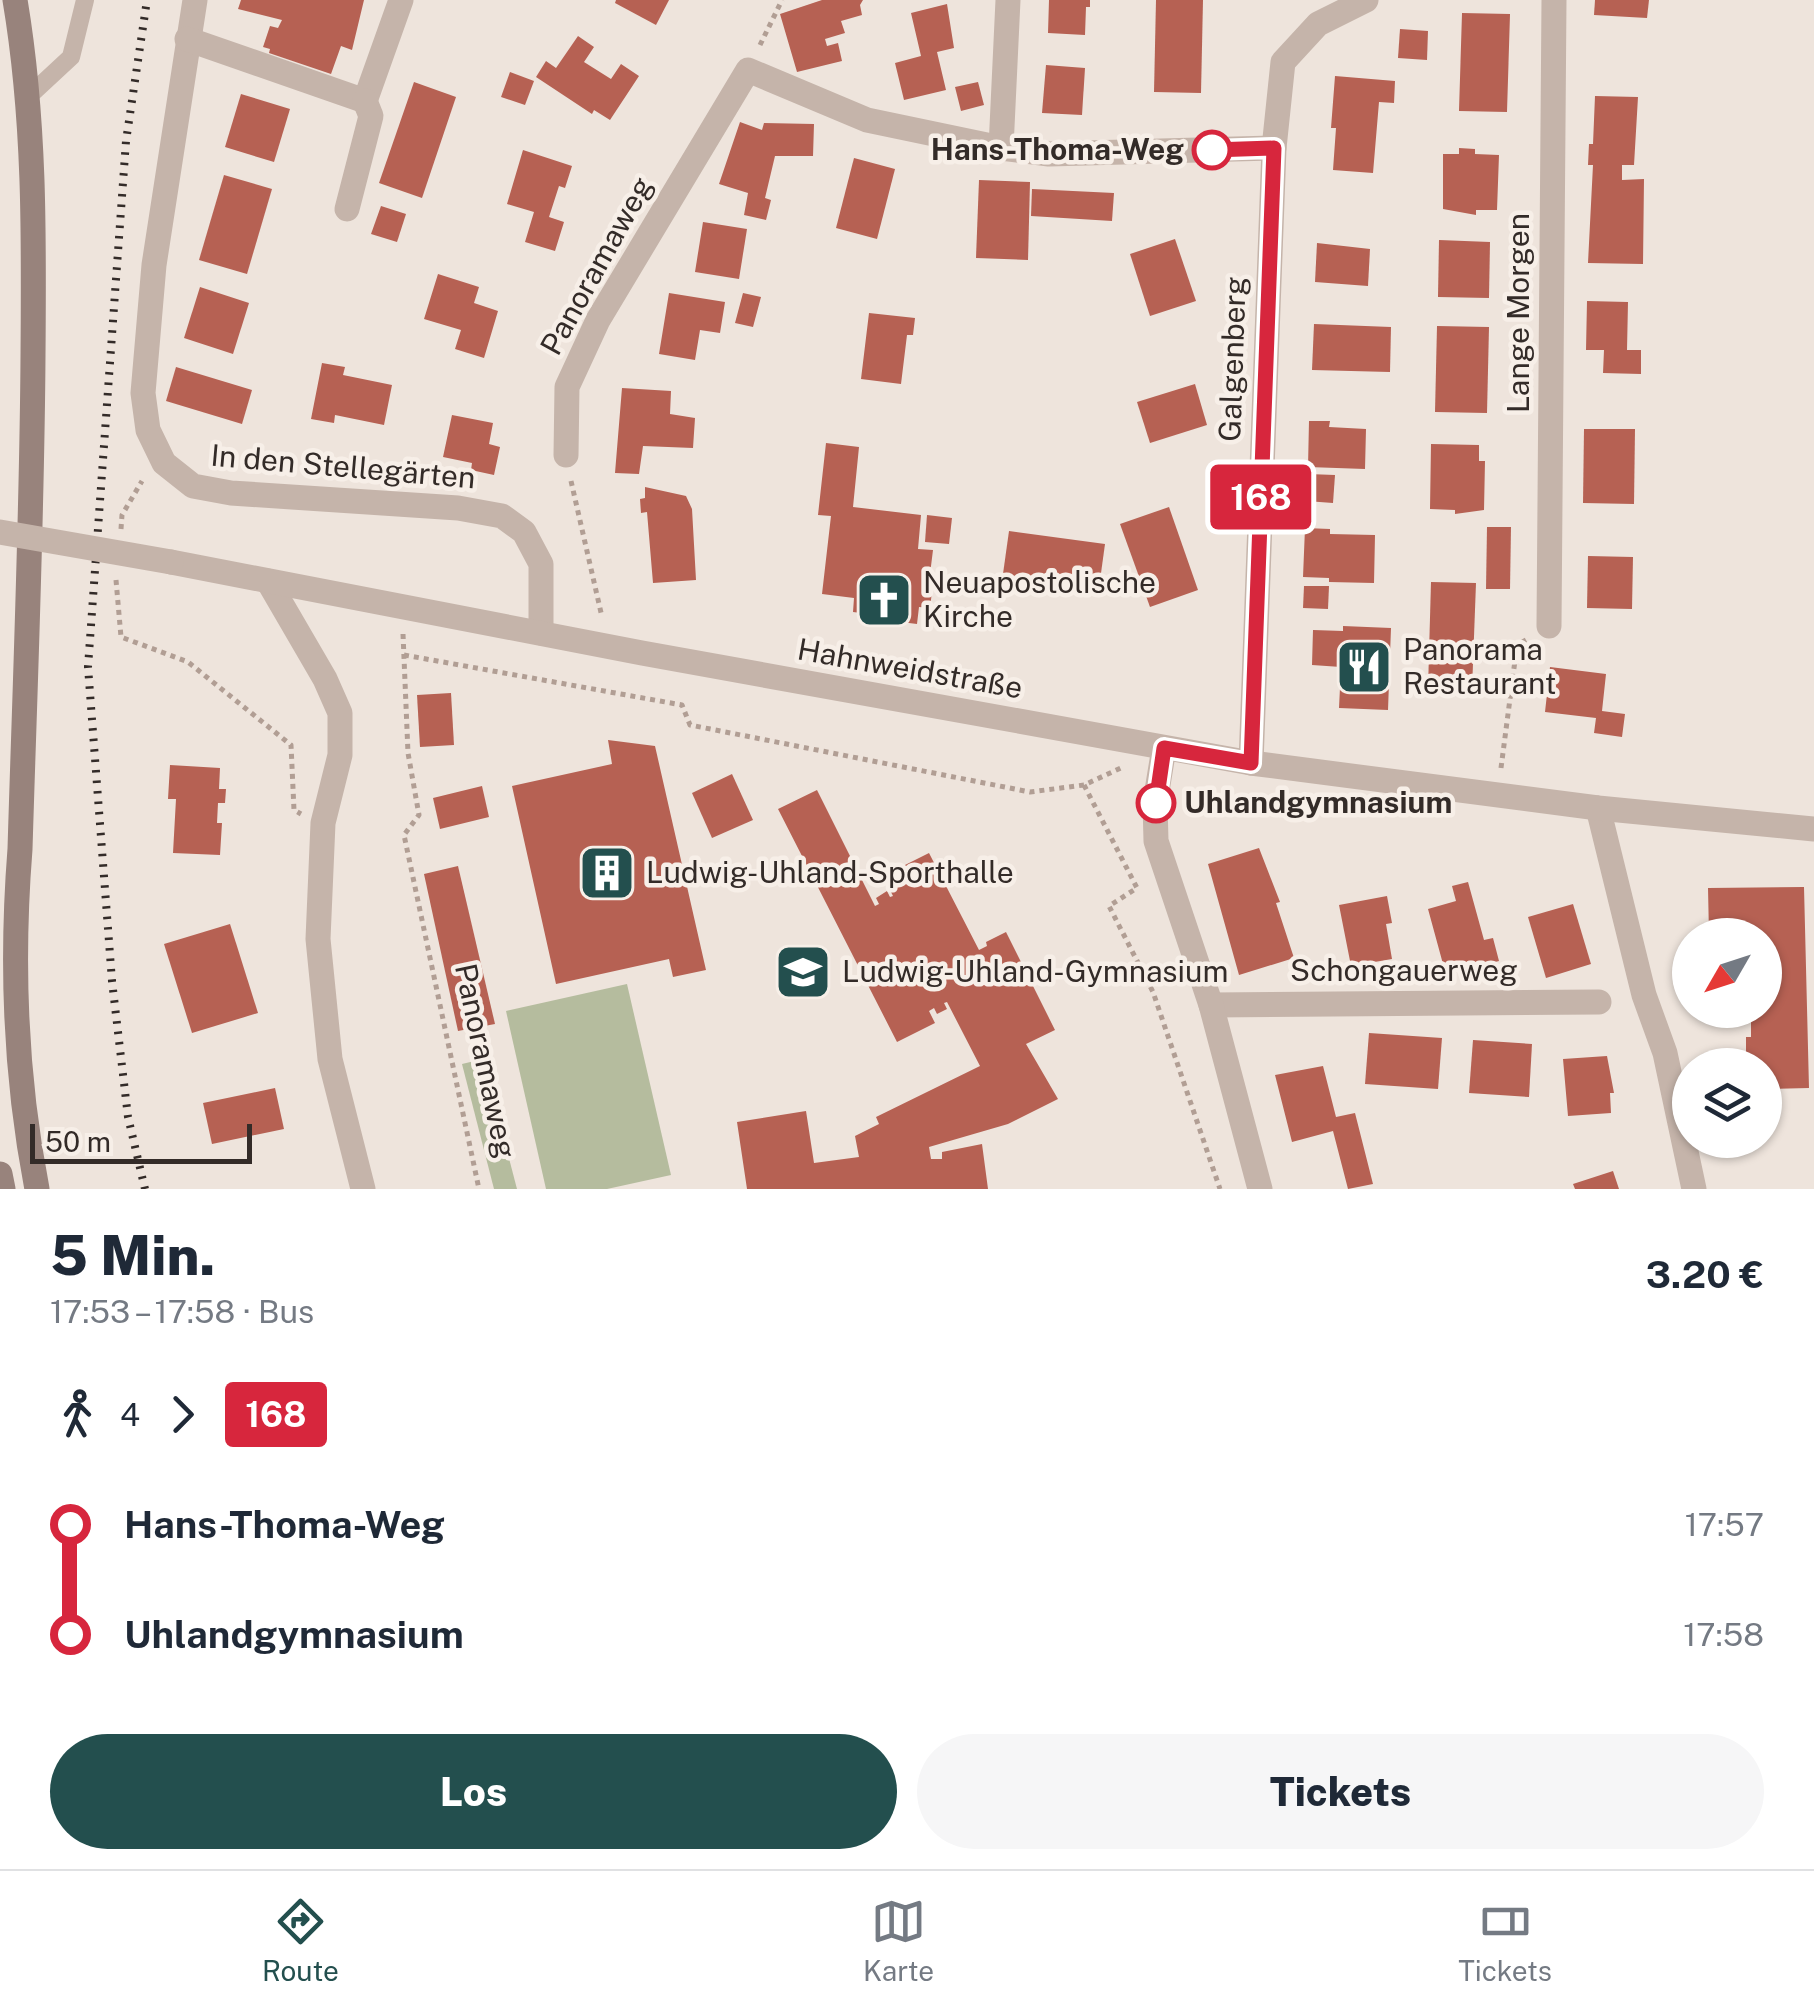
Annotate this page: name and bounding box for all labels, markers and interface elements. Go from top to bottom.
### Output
place label: Hans-Thoma-Weg [931,131,1184,167]
marker: Hans-Thoma-Weg [1193,131,1231,169]
street label: Panoramaweg [532,170,660,361]
street label: Lange Morgen [1500,213,1536,413]
street label: Galgenberg [1211,276,1253,442]
street label: In den Stellegärten [209,437,477,496]
line badge: 168 [1204,464,1318,530]
text: 168 [1230,477,1292,518]
place label: Neuapostolische Kirche [923,564,1156,634]
church icon: Neuapostolische Kirche [854,570,914,630]
street label: Hahnweidstraße [795,630,1026,706]
place label: Panorama Restaurant [1403,631,1556,701]
restaurant icon: Panorama Restaurant [1334,637,1394,697]
marker: Uhlandgymnasium [1137,784,1175,822]
place label: Uhlandgymnasium [1184,784,1452,820]
building icon: Ludwig-Uhland-Sporthalle [577,843,637,903]
place label: Ludwig-Uhland-Sporthalle [646,854,1014,890]
north arrow [1672,918,1782,1028]
map controls [1672,918,1782,1158]
school or university icon: Ludwig-Uhland-Gymnasium [773,942,833,1002]
street label: Schongauerweg [1290,952,1518,988]
place label: Ludwig-Uhland-Gymnasium [842,953,1229,989]
street label: Panoramaweg [448,960,524,1161]
button: layers [1672,1048,1782,1158]
scale bar [30,1119,252,1164]
text: 50 m [45,1125,111,1158]
text: 5 Min. [50,1223,215,1287]
text: 3.20 € [1646,1252,1764,1297]
text: 17:53 – 17:58 · Bus [50,1293,314,1330]
icon: walk [50,1387,105,1442]
icon: forward [155,1387,210,1442]
text: 168 [245,1394,307,1435]
text: 4 [120,1396,140,1433]
text: Hans-Thoma-Weg [124,1502,445,1547]
text: 17:57 [1685,1506,1764,1543]
text: Uhlandgymnasium [124,1612,464,1657]
text: 17:58 [1683,1616,1764,1653]
button: Los [50,1734,897,1849]
button: Tickets [917,1734,1764,1849]
tab: Route [262,1894,339,1987]
tab: Karte [863,1894,934,1987]
tab: Tickets [1458,1894,1552,1987]

